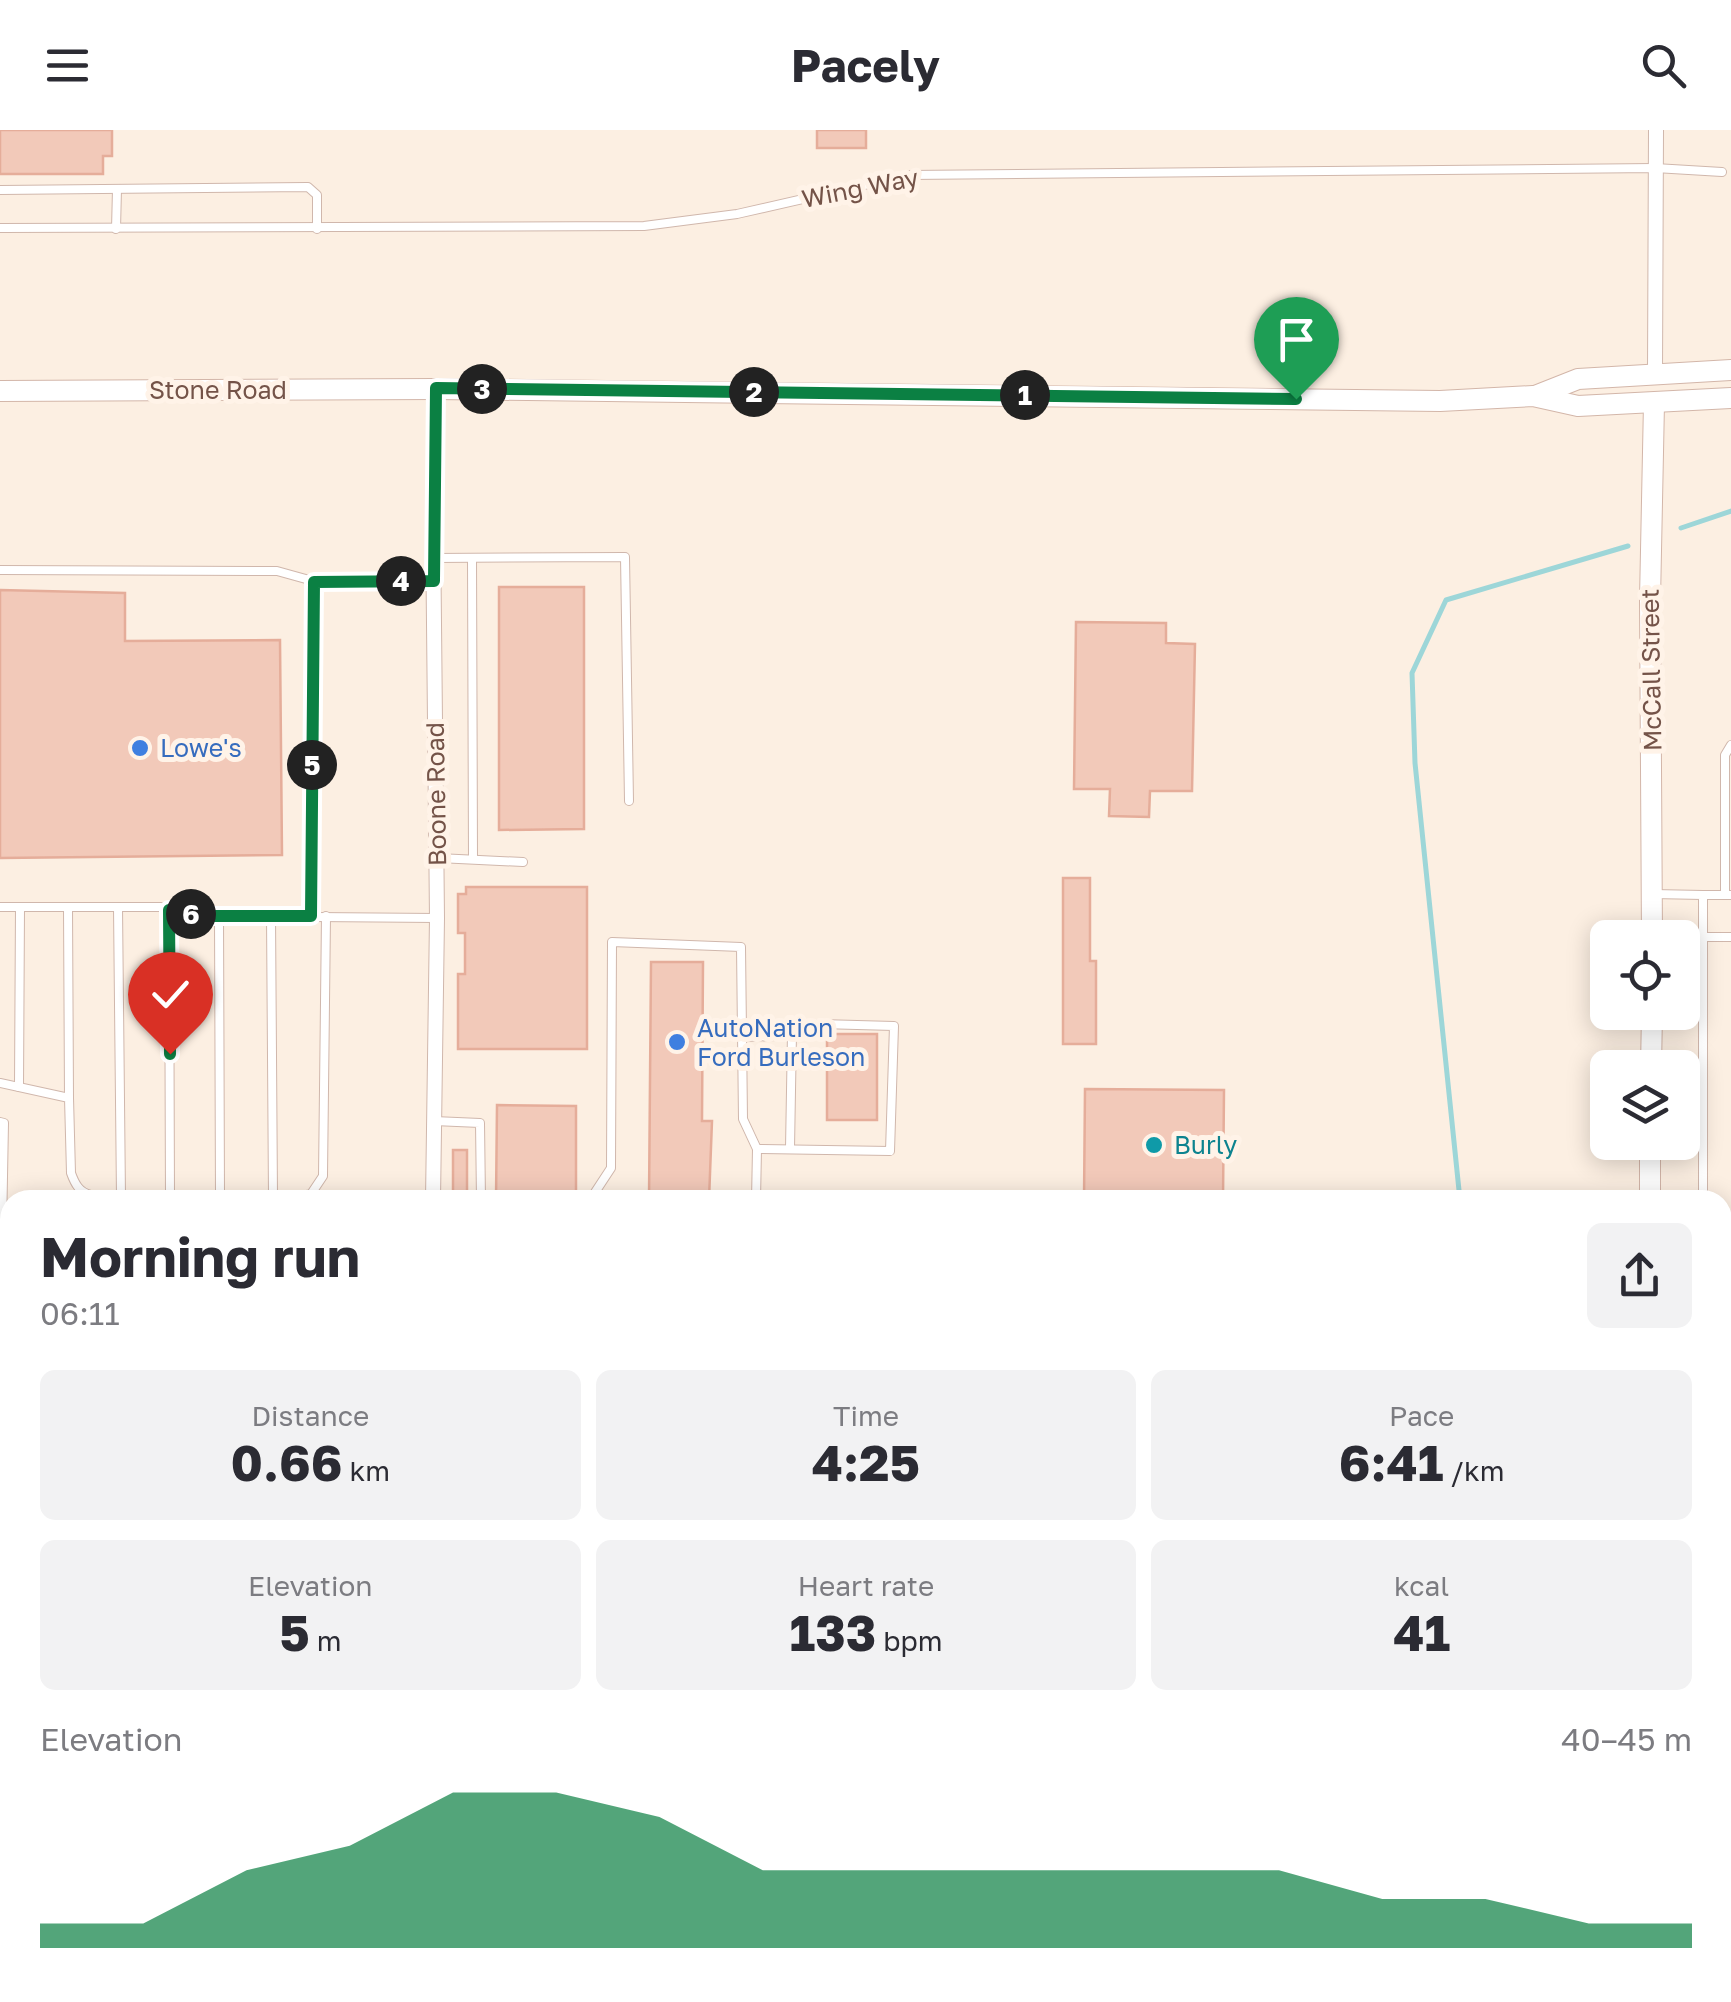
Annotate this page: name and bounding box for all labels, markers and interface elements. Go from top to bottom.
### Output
icon: menu [40,38,95,93]
text: Pacely [791,38,940,92]
icon: search [1636,38,1691,93]
street label: Wing Way [799,161,921,214]
pin [1254,297,1339,400]
icon: arrive [1269,312,1324,367]
pin: 3 [457,364,507,414]
pin: 2 [729,367,779,417]
pin: 1 [1000,370,1050,420]
text: 3 [473,372,491,405]
street label: Stone Road [149,374,287,405]
text: 2 [745,375,763,408]
text: 1 [1018,378,1032,411]
pin: 4 [376,556,426,606]
text: 4 [392,564,410,597]
street label: McCall Street [1634,588,1667,752]
street label: Boone Road [419,722,452,866]
place label: Lowe's [160,732,242,763]
marker: Lowe's [129,737,151,759]
pin: 5 [287,740,337,790]
text: 5 [303,748,321,781]
pin: 6 [166,889,216,939]
text: 6 [182,897,200,930]
map controls [1590,920,1700,1160]
button: locate [1590,920,1700,1030]
pin [128,952,213,1055]
icon: check [143,967,198,1022]
place label: AutoNation Ford Burleson [697,1012,865,1072]
marker: AutoNation Ford Burleson [666,1031,688,1053]
button: layers [1590,1050,1700,1160]
place label: Burly [1174,1129,1237,1160]
marker: Burly [1143,1134,1165,1156]
text: Morning run [40,1223,360,1289]
button: share [1587,1223,1692,1328]
text: 06:11 [40,1294,120,1332]
text: Distance [251,1399,369,1432]
text: Time [833,1399,899,1432]
text: Pace [1389,1399,1454,1432]
text: 0.66 [231,1432,343,1492]
text: 4:25 [812,1432,920,1492]
text: 6:41 [1339,1432,1444,1492]
text: km [343,1454,390,1487]
text: /km [1444,1454,1505,1487]
text: Elevation [248,1569,373,1602]
text: Heart rate [798,1569,934,1602]
text: kcal [1394,1569,1449,1602]
text: 5 [279,1602,310,1662]
text: 133 [790,1602,876,1662]
text: 41 [1393,1602,1450,1662]
text: m [310,1624,341,1657]
text: bpm [876,1624,942,1657]
text: Elevation [40,1720,182,1758]
text: 40–45 m [1561,1720,1692,1758]

